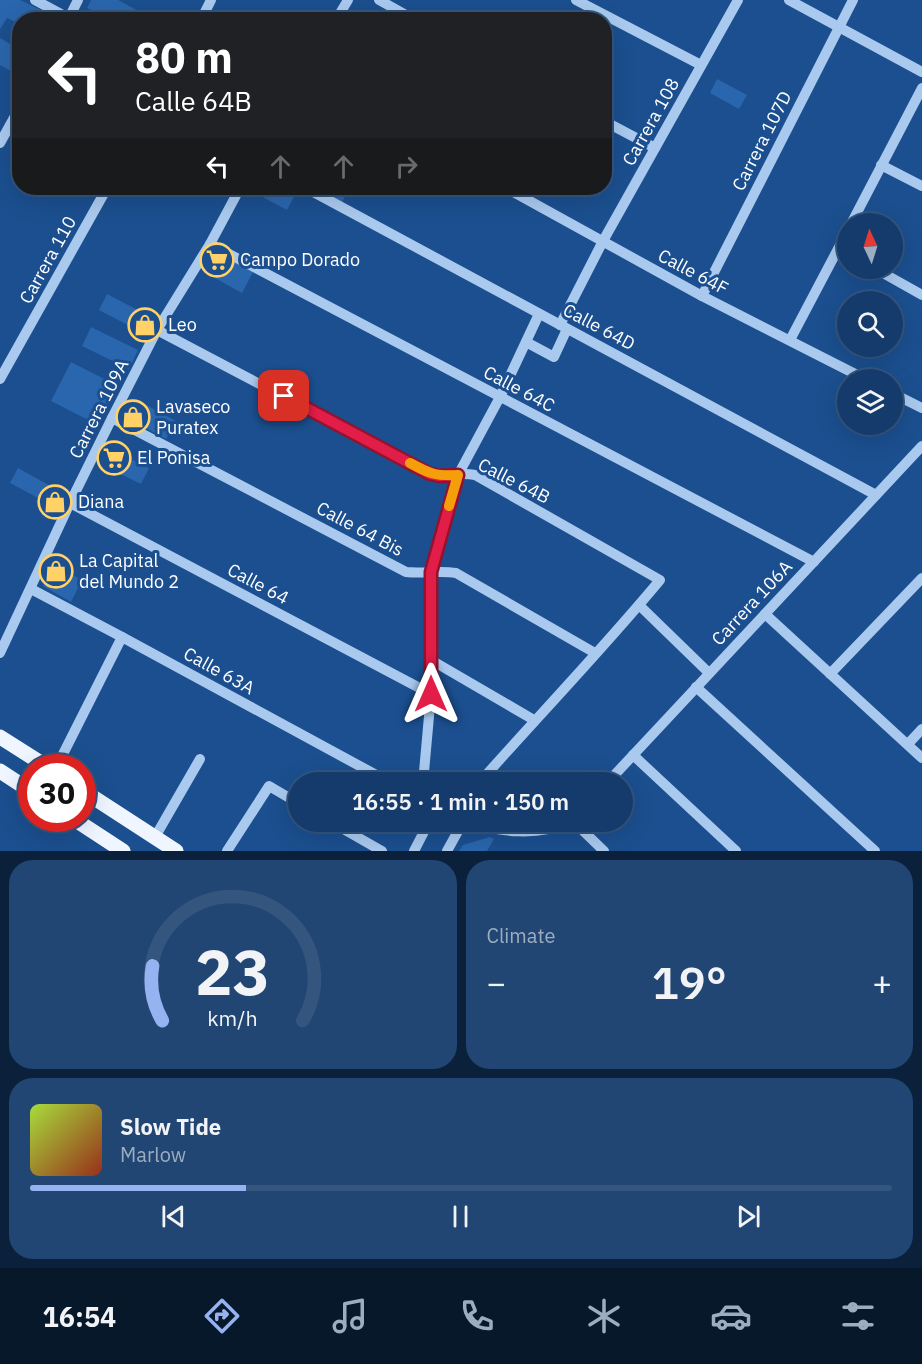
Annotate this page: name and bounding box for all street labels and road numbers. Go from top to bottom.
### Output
street label: Carrera 108 [617,74,684,170]
street label: Carrera 107D [727,87,796,194]
street label: Carrera 110 [14,212,81,308]
street label: Calle 64F [654,243,732,300]
street label: Calle 64D [559,298,639,355]
street label: Carrera 109A [64,355,134,462]
street label: Calle 64C [480,360,559,417]
street label: Calle 64B [474,453,554,509]
street label: Calle 64 Bis [313,496,408,561]
street label: Carrera 106A [706,555,797,650]
street label: Calle 64 [224,558,293,609]
street label: Calle 63A [180,642,259,700]

